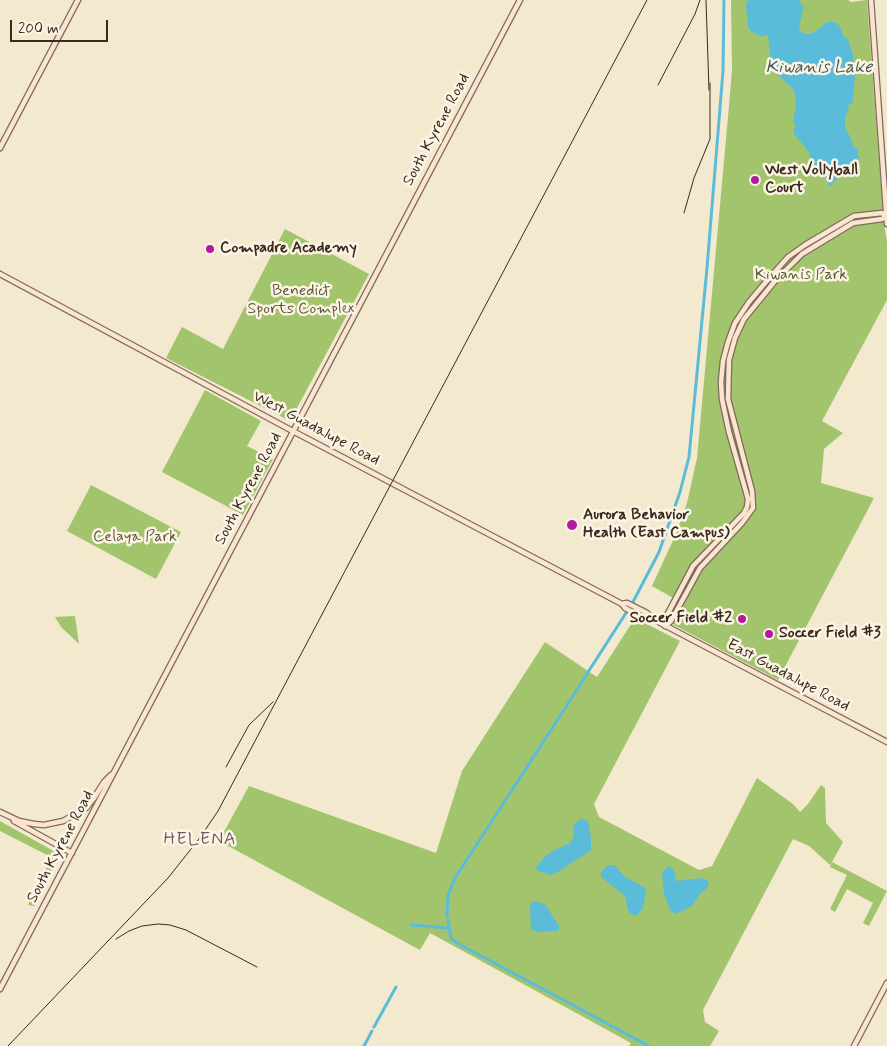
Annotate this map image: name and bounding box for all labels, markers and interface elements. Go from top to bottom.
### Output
scale bar [12,10,110,42]
text: 200 m [18,19,59,39]
water label: Kiwanis Lake [766,57,872,79]
street label: South Kyrene Road [399,71,475,189]
place label: West Vollyball Court [765,161,858,199]
marker: West Vollyball Court [749,174,761,186]
place label: Compadre Academy [220,239,357,259]
marker: Compadre Academy [204,243,216,255]
park label: Kiwanis Park [755,266,847,286]
park label: Benedict Sports Complex [247,282,355,320]
street label: West Guadalupe Road [249,387,383,471]
street label: South Kyrene Road [211,430,287,548]
place label: Aurora Behavior Health (East Campus) [583,506,730,544]
marker: Aurora Behavior Health (East Campus) [565,518,579,532]
park label: Celaya Park [93,528,177,548]
place label: Soccer Field #2 [630,609,732,629]
marker: Soccer Field #2 [736,613,748,625]
place label: Soccer Field #3 [779,624,881,644]
marker: Soccer Field #3 [763,628,775,640]
street label: East Guadalupe Road [723,636,853,716]
street label: South Kyrene Road [23,788,99,906]
district label: HELENA [163,829,237,851]

